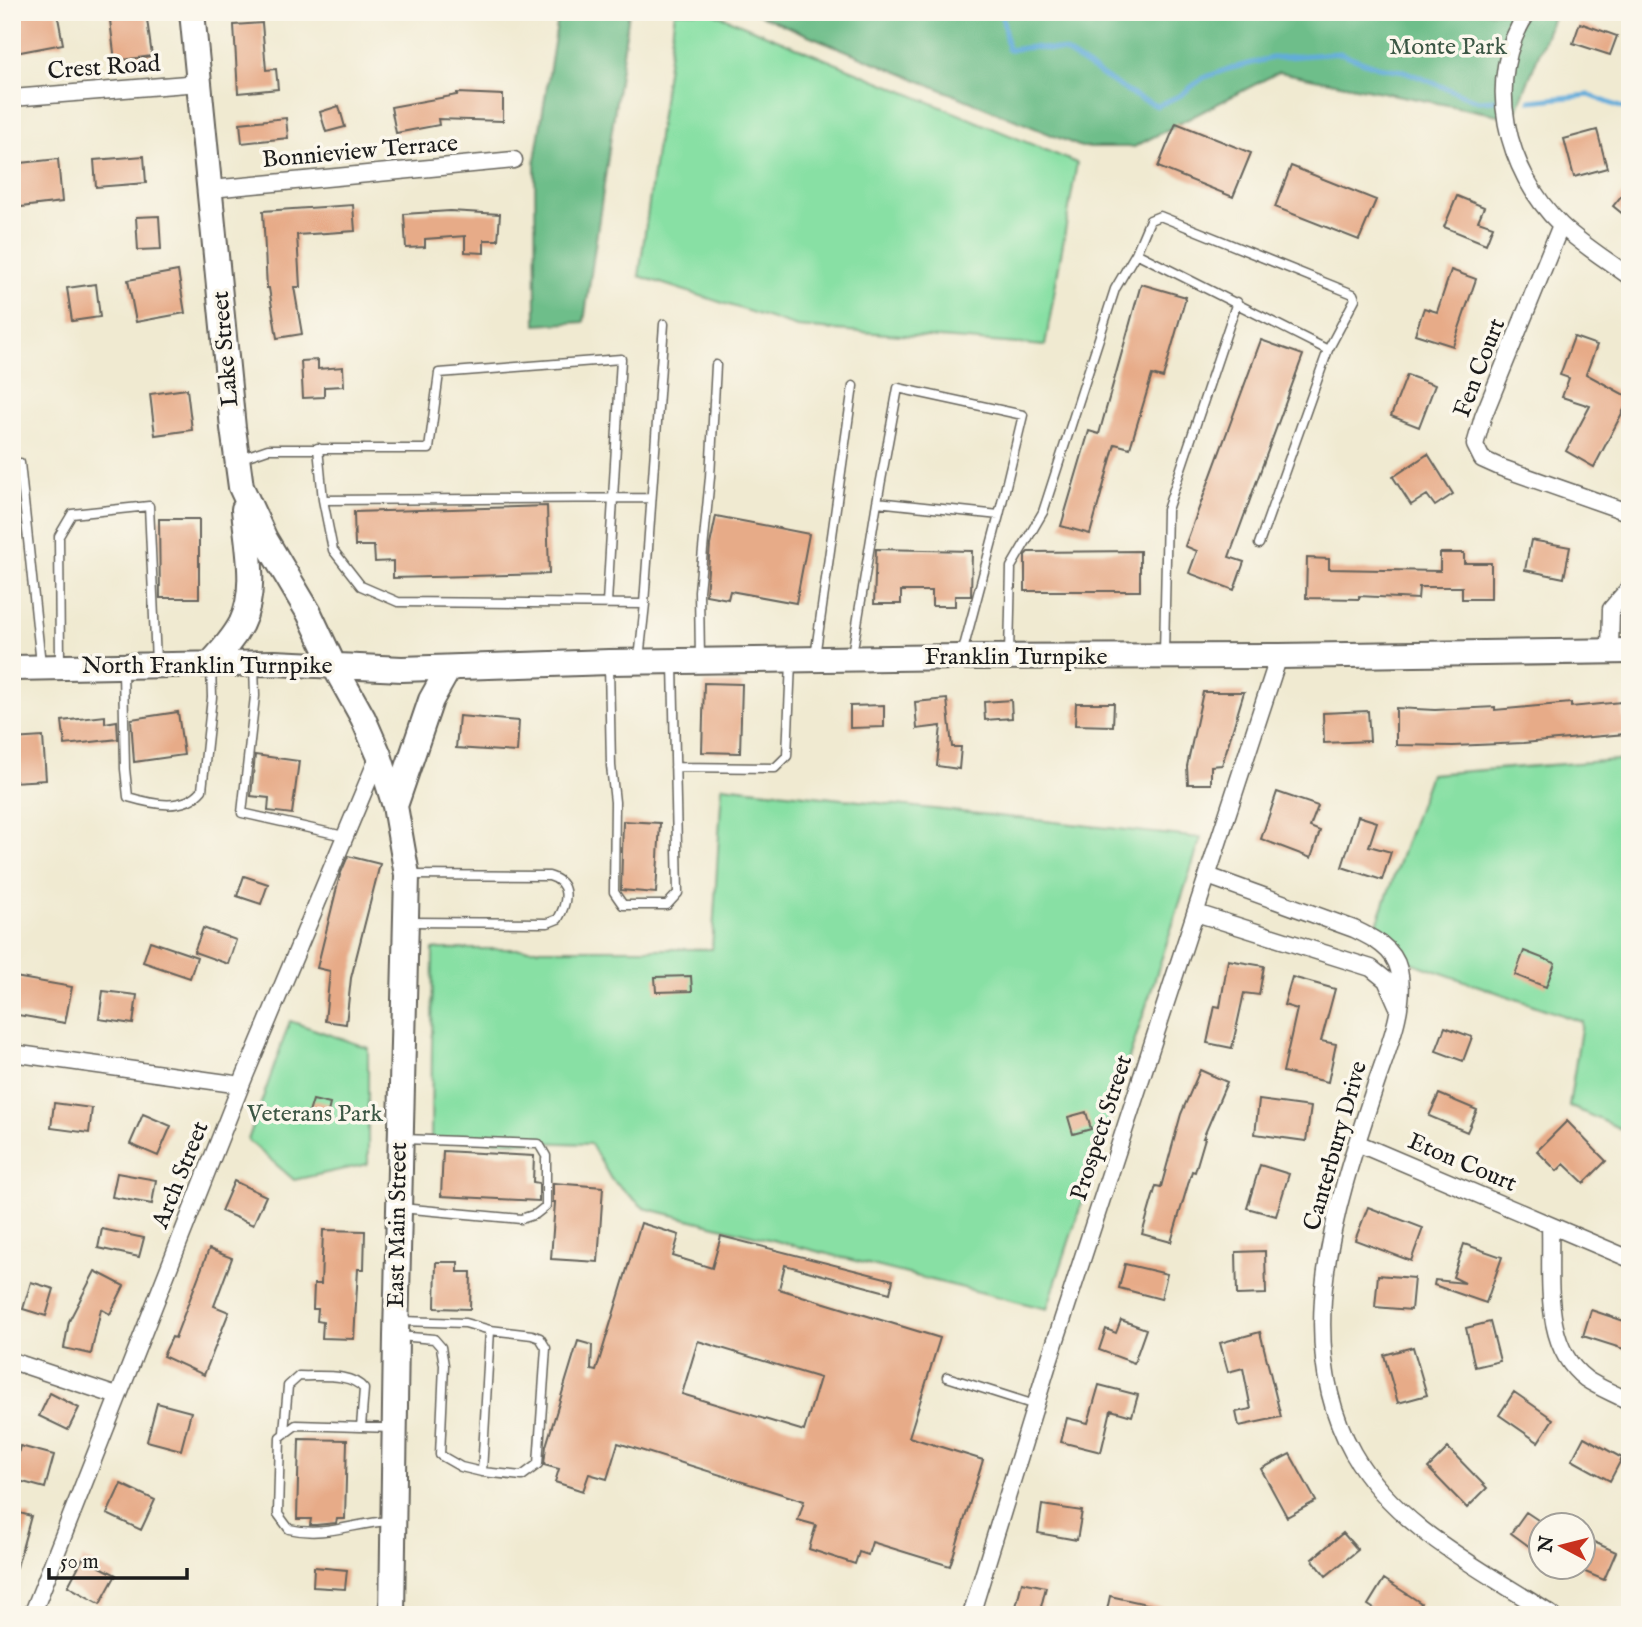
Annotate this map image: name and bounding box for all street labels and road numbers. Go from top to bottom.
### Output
street label: Crest Road [47,49,162,87]
street label: Bonnieview Terrace [261,128,459,176]
street label: Lake Street [206,290,246,408]
street label: Fen Court [1447,314,1513,422]
street label: Franklin Turnpike [924,642,1108,673]
street label: North Franklin Turnpike [81,651,333,682]
street label: Prospect Street [1064,1051,1140,1205]
street label: Canterbury Drive [1297,1058,1375,1234]
street label: Arch Street [145,1117,217,1234]
street label: Eton Court [1403,1126,1521,1200]
street label: East Main Street [381,1142,415,1308]

